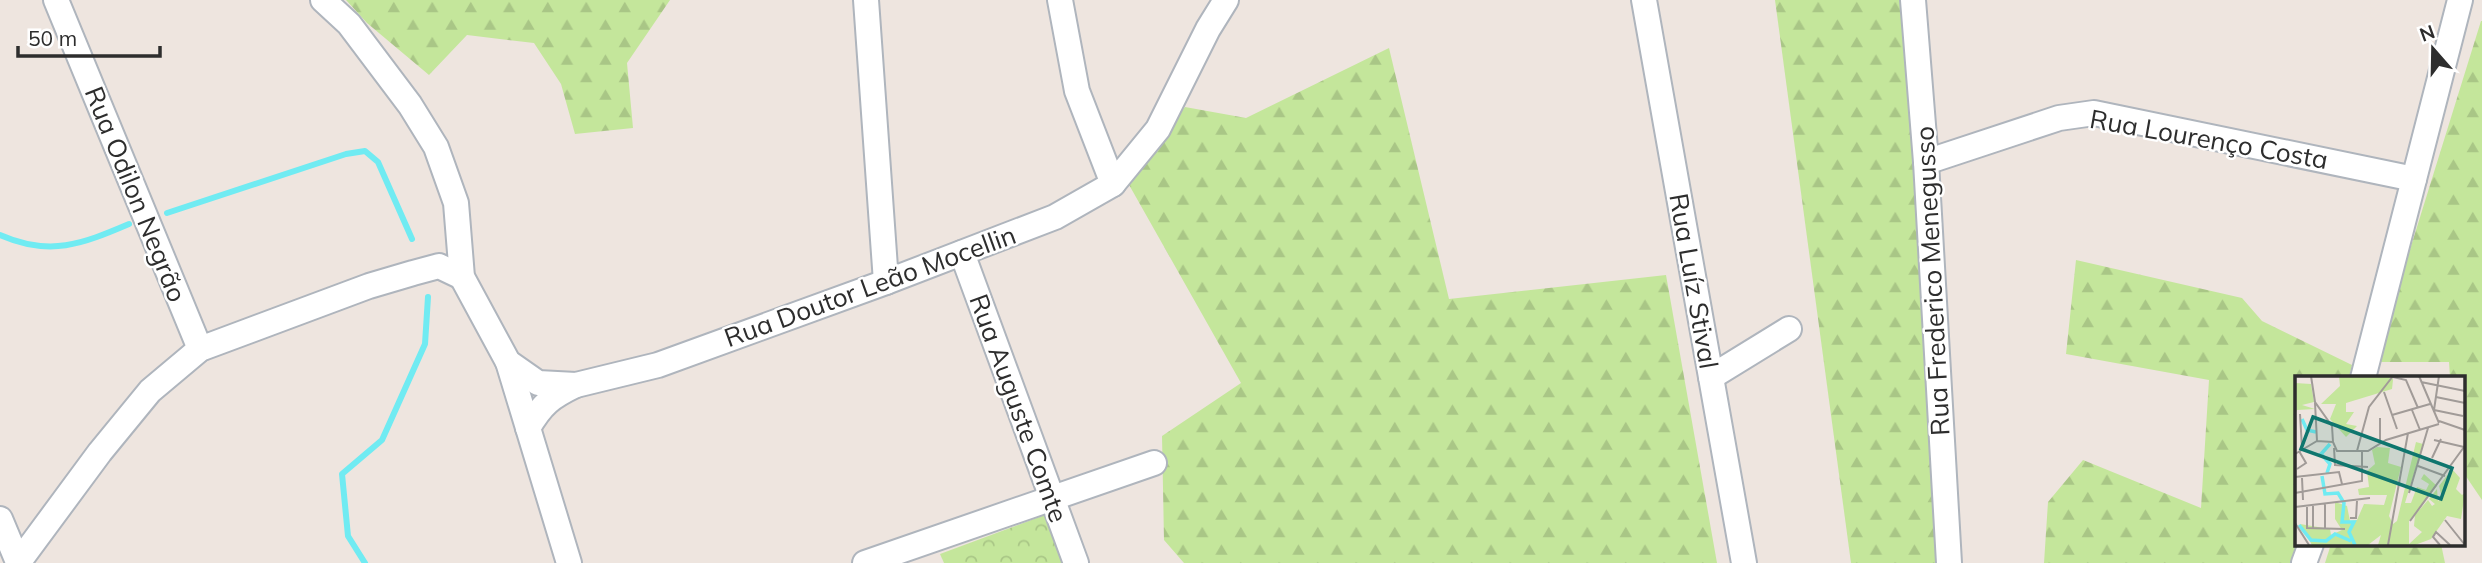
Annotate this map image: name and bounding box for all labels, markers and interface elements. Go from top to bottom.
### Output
scale bar [18,14,159,58]
north arrow [2398,14,2468,84]
text: N [2416,19,2438,47]
text: 50 m [28,25,77,51]
street label: Rua Odilon Negrão [78,81,194,307]
street label: Rua Lourenço Costa [2087,102,2331,176]
street label: Rua Frederico Menegusso [1907,125,1957,437]
street label: Rua Luíz Stival [1662,191,1726,371]
street label: Rua Doutor Leão Mocellin [720,218,1020,354]
street label: Rua Auguste Comte [962,289,1076,527]
inset map [2295,376,2464,546]

